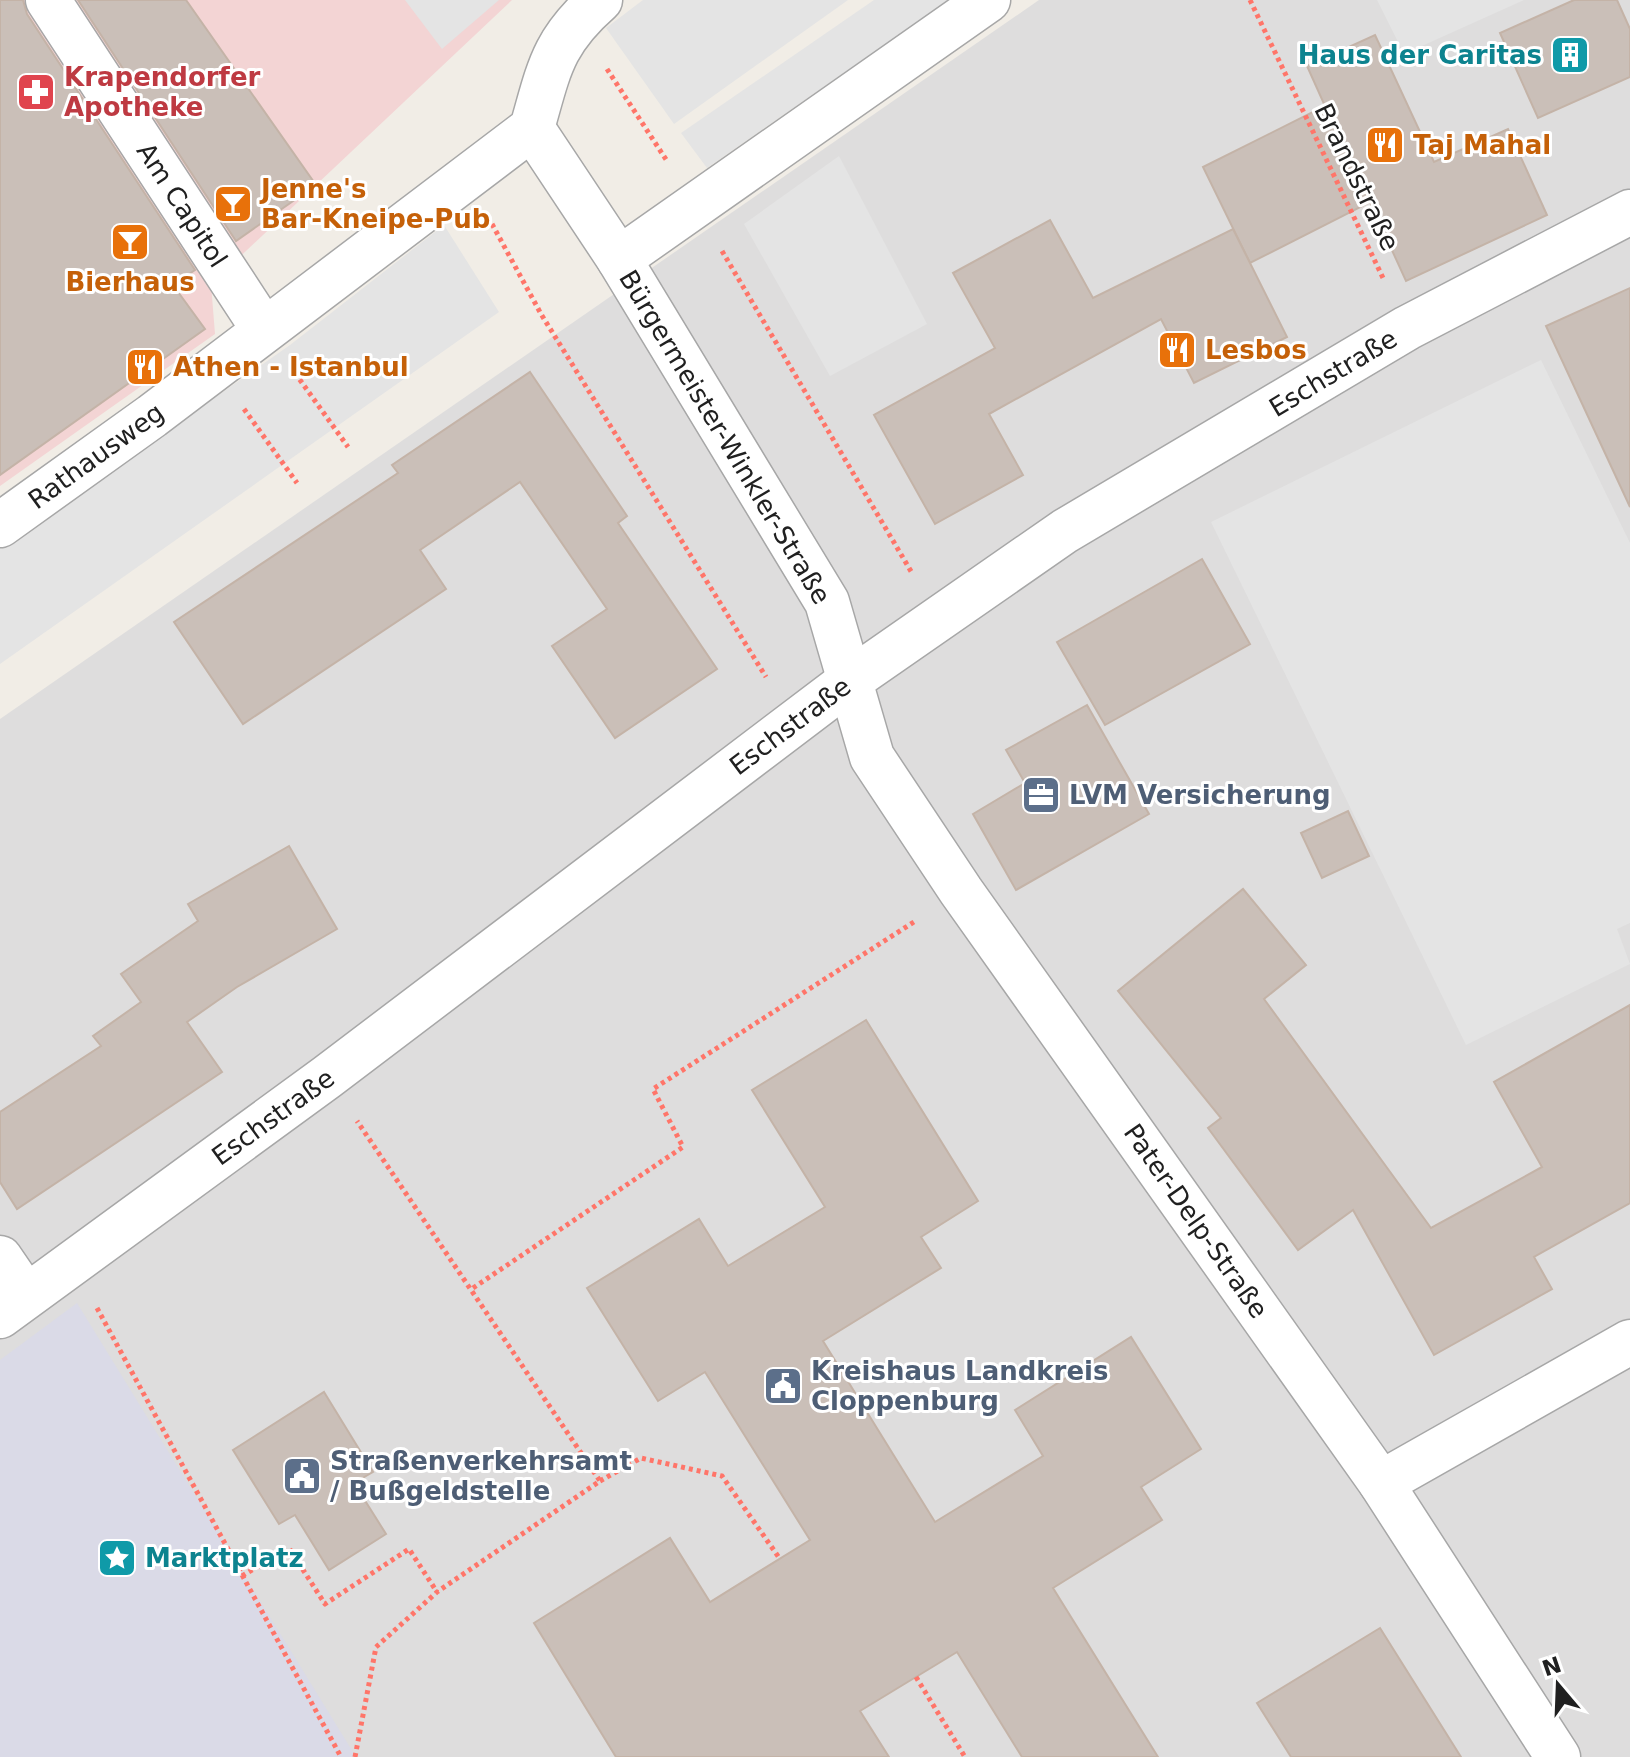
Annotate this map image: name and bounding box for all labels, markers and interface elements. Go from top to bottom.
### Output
building icon: Haus der Caritas [1549,34,1591,76]
place label: Haus der Caritas [1298,40,1542,70]
place label: Krapendorfer Apotheke [64,62,261,122]
pharmacy icon: Krapendorfer Apotheke [15,71,57,113]
street label: Brandstraße [1308,98,1406,256]
restaurant icon: Taj Mahal [1364,124,1406,166]
place label: Taj Mahal [1413,130,1551,160]
street label: Am Capitol [131,137,233,273]
place label: Jenne's Bar-Kneipe-Pub [259,174,490,234]
bar icon: Jenne's Bar-Kneipe-Pub [212,183,254,225]
bar icon: Bierhaus [109,221,151,263]
street label: Bürgermeister-Winkler-Straße [613,265,837,609]
place label: Bierhaus [65,267,195,297]
street label: Eschstraße [1264,323,1402,423]
restaurant icon: Lesbos [1156,329,1198,371]
place label: Lesbos [1205,335,1307,365]
restaurant icon: Athen - Istanbul [124,346,166,388]
place label: Athen - Istanbul [173,352,409,382]
street label: Rathausweg [23,397,169,515]
street label: Eschstraße [724,671,856,781]
office icon: LVM Versicherung [1020,774,1062,816]
place label: LVM Versicherung [1069,780,1331,810]
street label: Eschstraße [206,1063,340,1171]
street label: Pater-Delp-Straße [1118,1118,1274,1324]
place label: Kreishaus Landkreis Cloppenburg [811,1356,1108,1416]
public building icon: Kreishaus Landkreis Cloppenburg [762,1365,804,1407]
place label: Straßenverkehrsamt / Bußgeldstelle [330,1446,632,1506]
public building icon: Straßenverkehrsamt / Bußgeldstelle [281,1455,323,1497]
place icon: Marktplatz [96,1537,138,1579]
place label: Marktplatz [145,1543,304,1573]
north arrow [1518,1645,1598,1725]
text: N [1539,1652,1564,1681]

